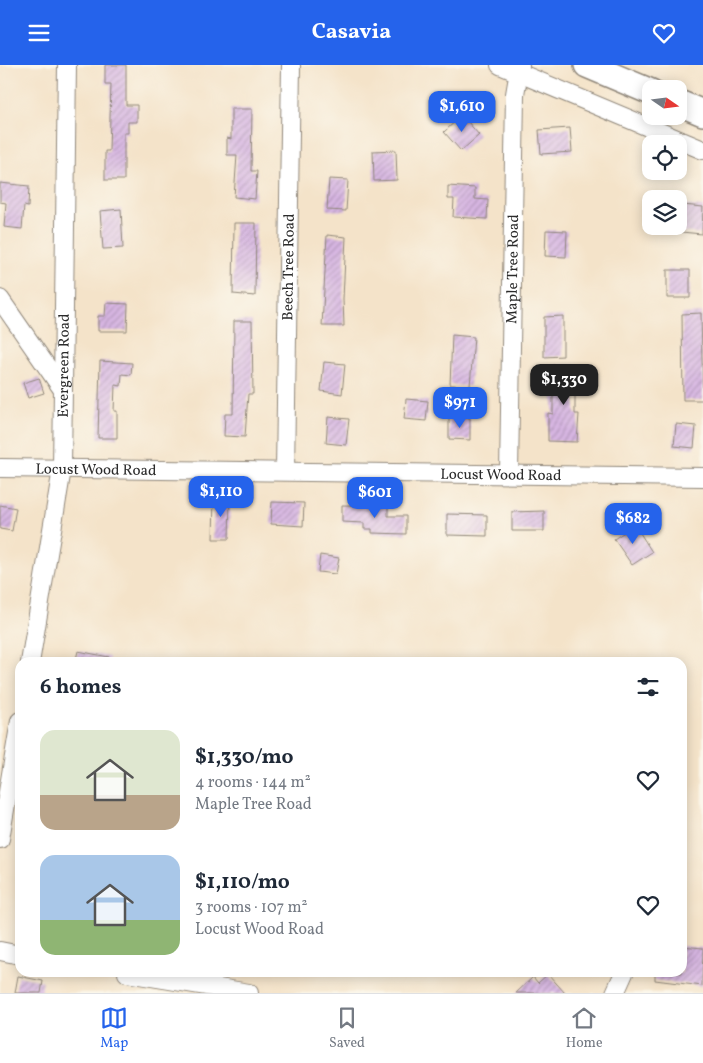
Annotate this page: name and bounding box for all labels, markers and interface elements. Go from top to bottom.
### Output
text: Casavia [312,17,391,48]
icon: menu [25,19,53,47]
icon: heart [650,19,678,47]
north arrow [642,80,688,125]
map controls [642,80,687,235]
pin: $1,610 [421,91,503,133]
text: $1,610 [439,96,485,118]
button: locate [642,135,687,180]
button: layers [642,190,687,235]
street label: Beech Tree Road [278,213,301,321]
street label: Maple Tree Road [502,214,525,324]
street label: Evergreen Road [54,313,76,418]
pin: $1,330 [523,363,605,406]
text: $1,330 [541,369,587,391]
pin: $971 [430,387,490,429]
text: $971 [444,392,476,414]
street label: Locust Wood Road [35,459,157,482]
street label: Locust Wood Road [440,465,562,487]
pin: $1,110 [180,475,262,518]
pin: $601 [345,477,405,519]
text: $1,110 [200,481,242,503]
text: $601 [358,482,392,504]
pin: $682 [603,503,663,545]
text: $682 [616,508,650,530]
text: 6 homes [40,673,121,702]
icon: filters [634,673,662,701]
text: $1,330/mo [195,743,294,772]
icon: home [80,750,140,810]
icon: heart [634,766,662,794]
text: 4 rooms · 144 m² [195,772,311,794]
text: Maple Tree Road [195,794,312,816]
text: $1,110/mo [195,868,290,897]
icon: home [80,875,140,935]
icon: heart [634,891,662,919]
text: 3 rooms · 107 m² [195,897,308,919]
text: Locust Wood Road [195,919,324,941]
tab: Map [100,1004,128,1053]
tab: Saved [329,1004,365,1053]
tab: Home [566,1004,603,1053]

